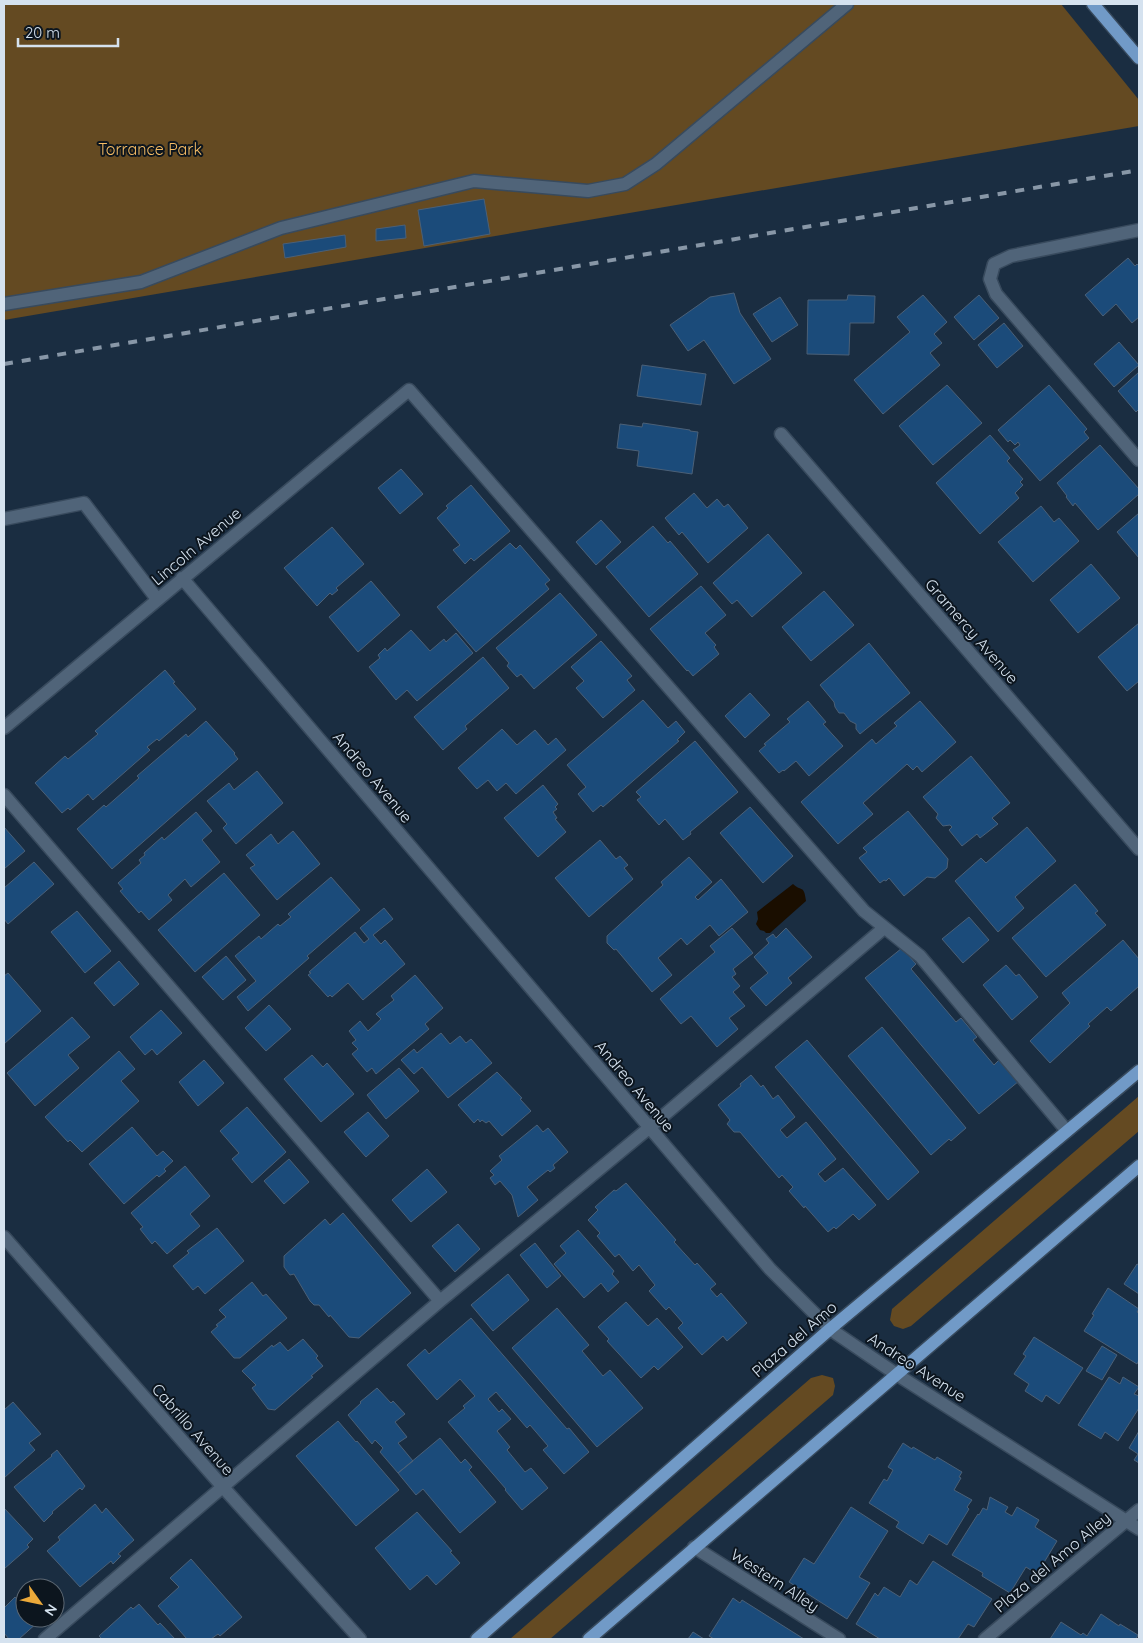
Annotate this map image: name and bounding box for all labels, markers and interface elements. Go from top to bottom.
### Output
scale bar [18,15,118,47]
text: 20 m [25,23,60,42]
park label: Torrance Park [98,139,202,159]
street label: Lincoln Avenue [147,503,245,589]
street label: Gramercy Avenue [921,574,1023,688]
street label: Andreo Avenue [329,727,417,827]
street label: Andreo Avenue [591,1036,679,1136]
street label: Plaza del Amo [747,1297,841,1381]
street label: Andreo Avenue [864,1328,970,1406]
street label: Cabrillo Avenue [148,1379,238,1479]
street label: Plaza del Amo Alley [990,1507,1114,1617]
street label: Western Alley [727,1544,823,1616]
north arrow [15,1578,65,1628]
text: N [41,1601,61,1619]

